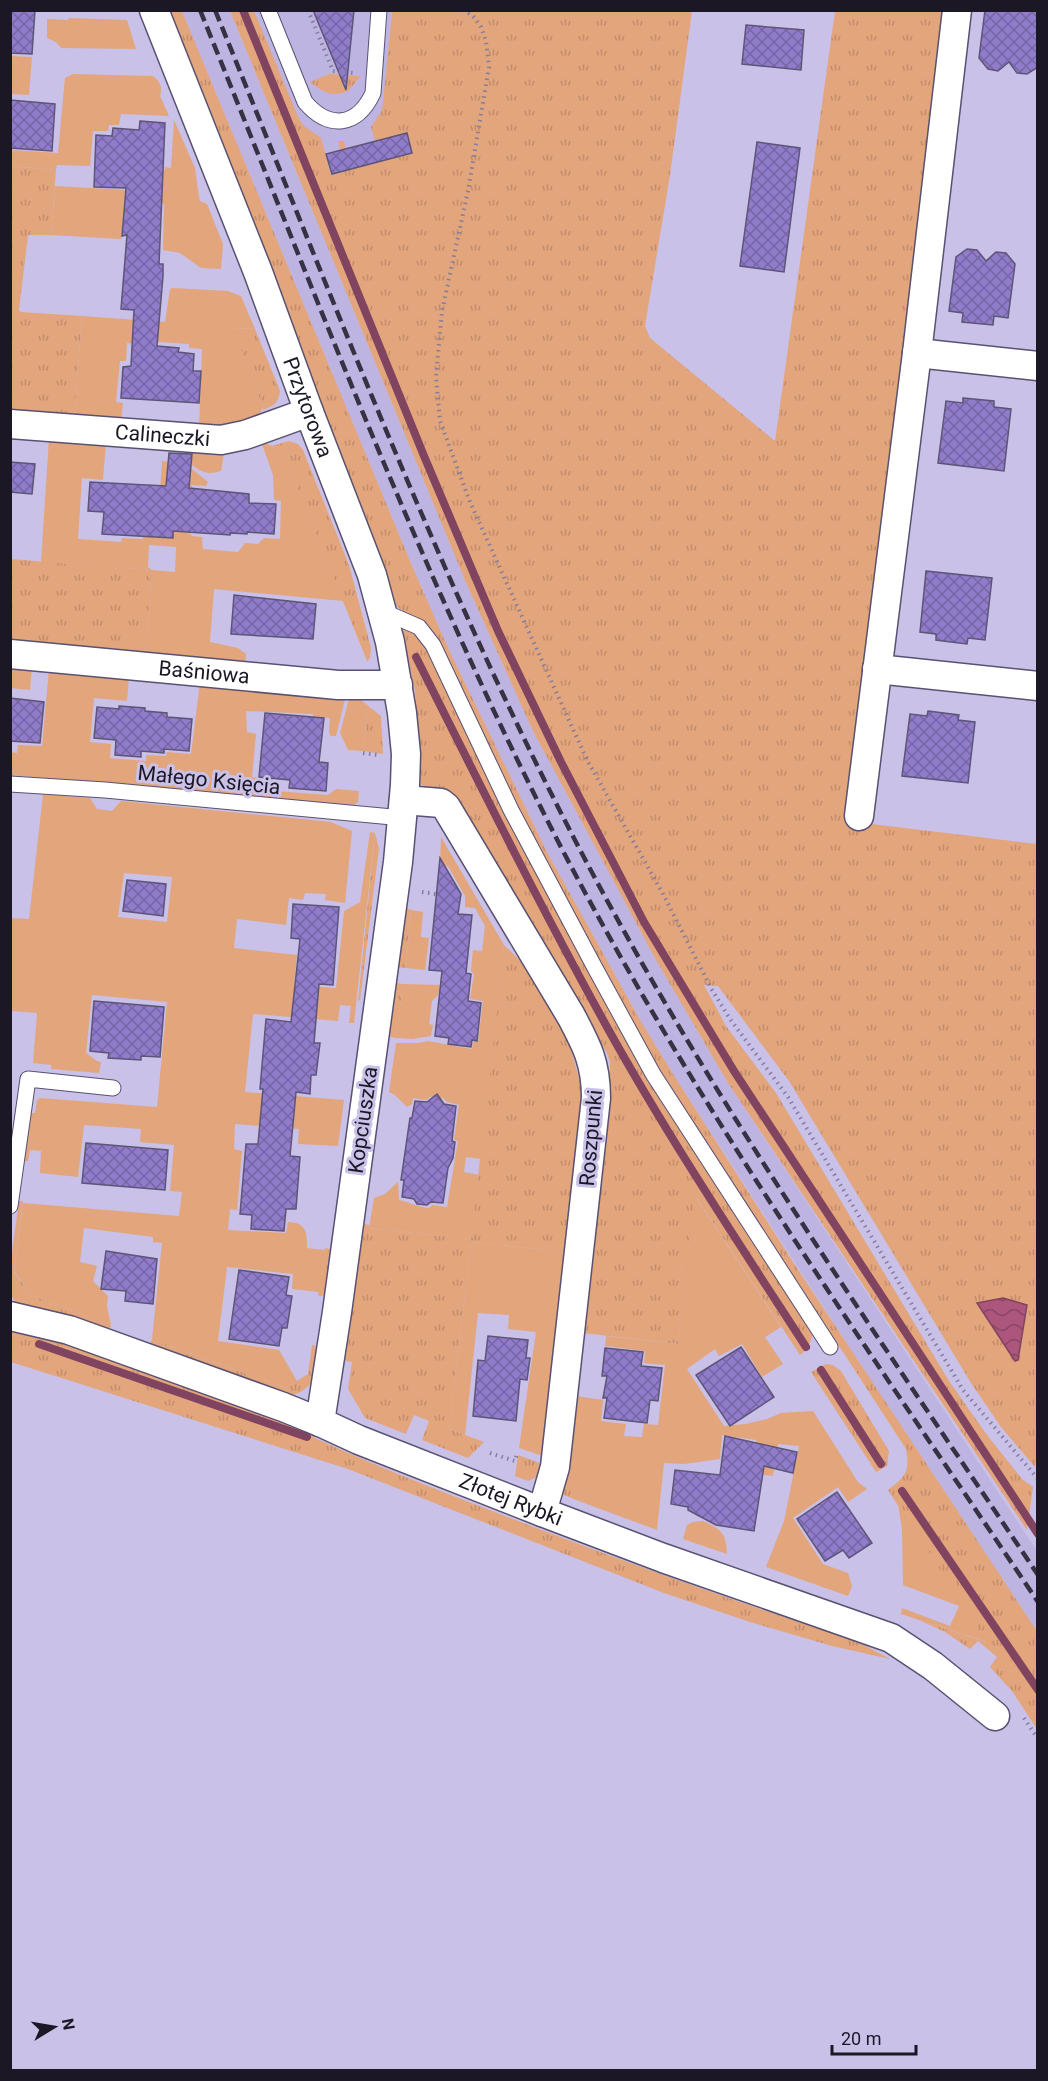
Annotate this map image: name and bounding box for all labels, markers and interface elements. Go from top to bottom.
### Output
street label: Przytorowa [278,354,337,461]
street label: Calineczki [114,420,211,451]
street label: Baśniowa [158,656,251,689]
street label: Małego Księcia [136,761,282,799]
street label: Kopciuszka [344,1065,382,1175]
street label: Roszpunki [575,1089,607,1187]
street label: Złotej Rybki [456,1469,566,1531]
north arrow [24,1997,84,2057]
text: N [58,2017,79,2032]
scale bar [832,2018,916,2056]
text: 20 m [841,2028,881,2049]

